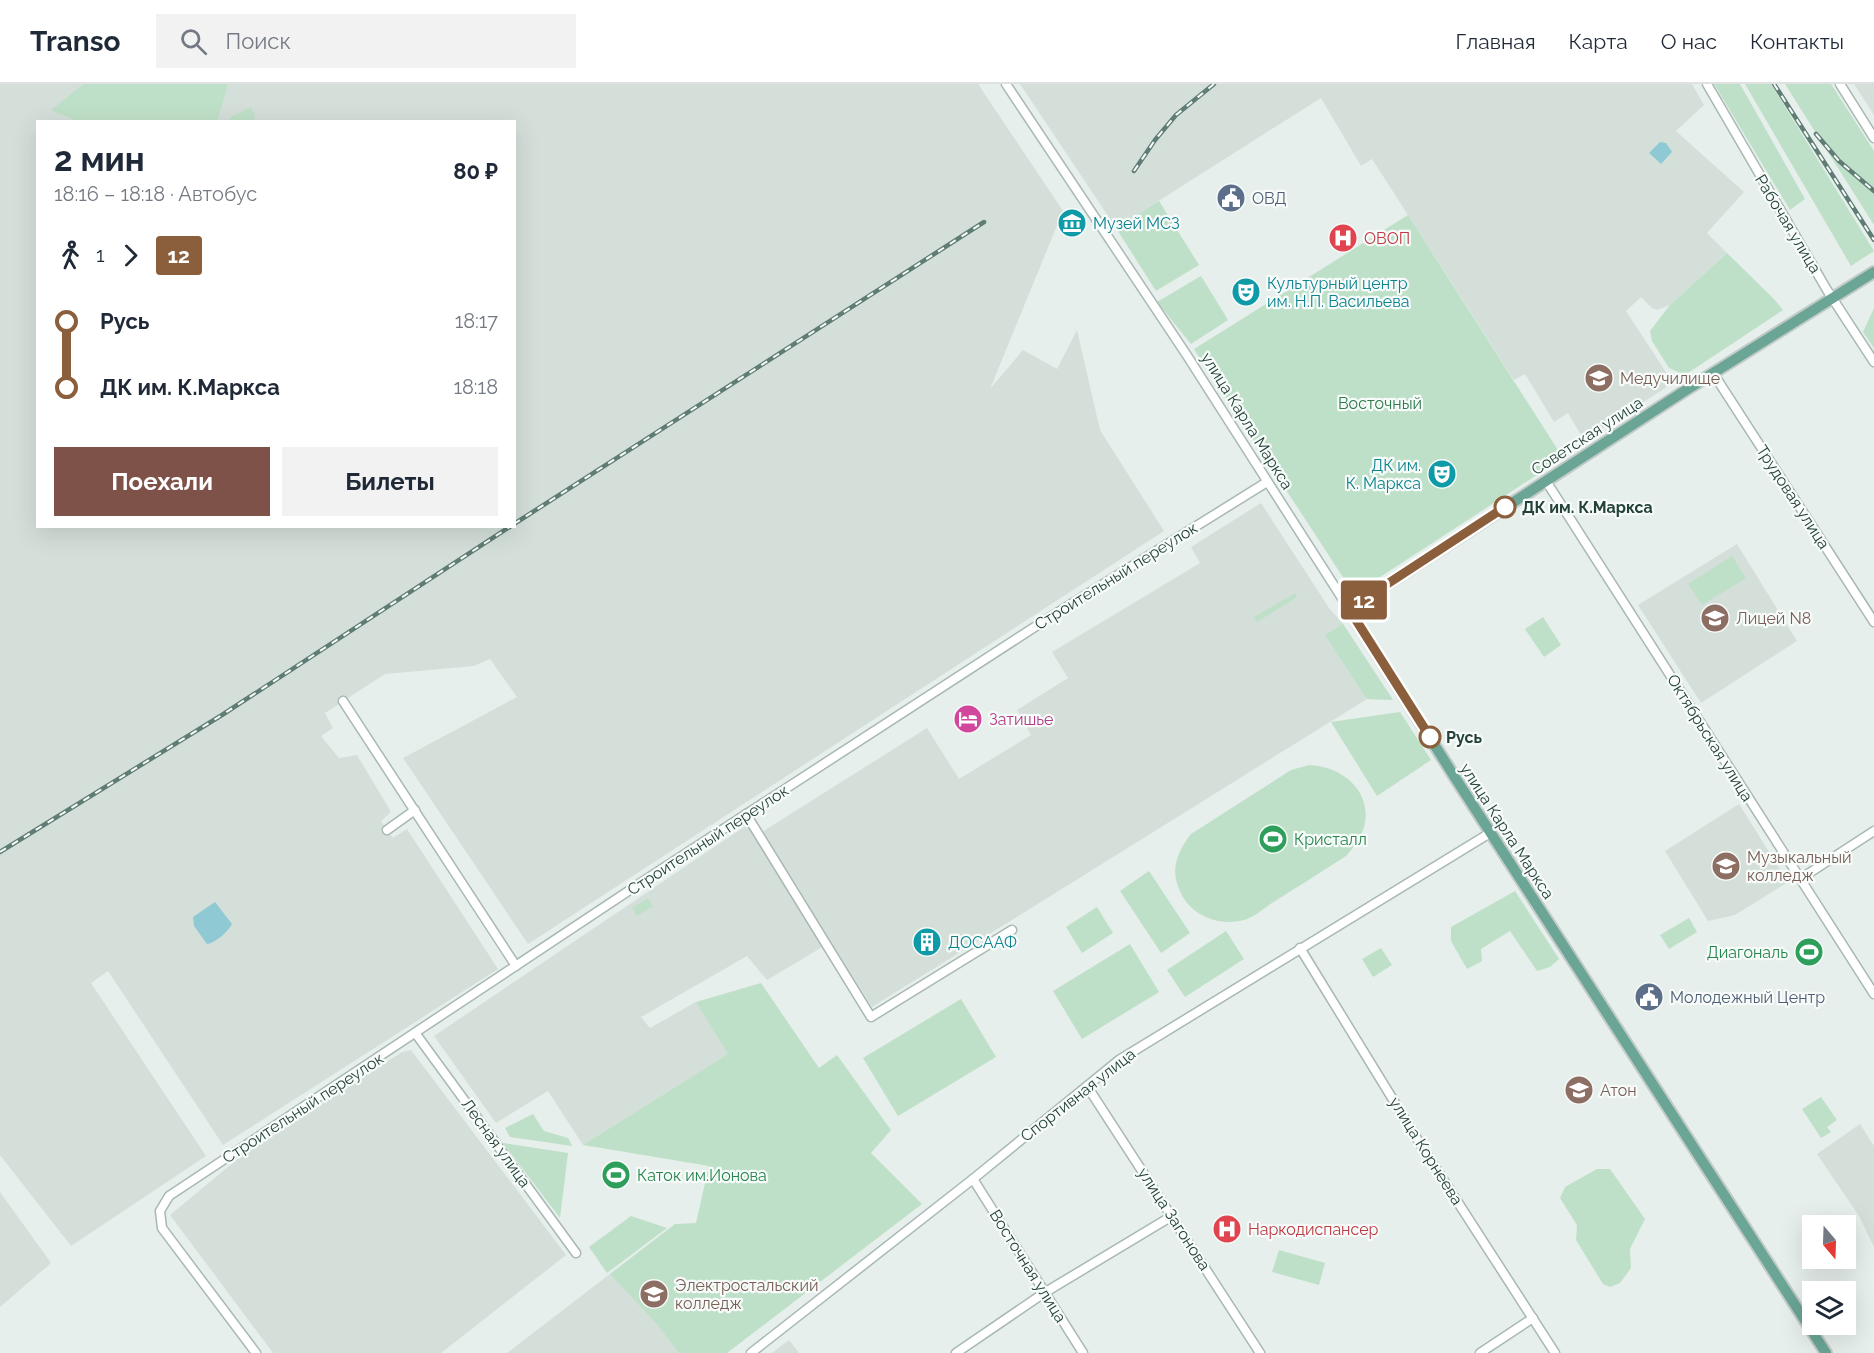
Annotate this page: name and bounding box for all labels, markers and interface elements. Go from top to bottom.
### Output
search box [156,14,576,68]
text: Transo [30,25,120,58]
icon: search [177,25,210,58]
text: Поиск [225,28,291,54]
text: Главная [1456,29,1536,54]
text: Карта [1569,29,1628,54]
text: О нас [1661,29,1717,54]
text: Контакты [1750,29,1844,54]
text: 2 мин [54,140,145,179]
text: 80 ₽ [453,158,498,184]
street label: Рабочая улица [1751,171,1825,277]
text: 18:16 – 18:18 · Автобус [54,182,257,206]
public building icon: ОВД [1215,182,1247,214]
place label: ОВД [1252,189,1287,208]
museum icon: Музей МСЗ [1056,207,1088,239]
place label: Музей МСЗ [1093,214,1180,233]
hospital icon: ОВОП [1327,222,1359,254]
place label: ОВОП [1364,229,1410,248]
icon: walk [54,239,87,272]
icon: forward [114,239,147,272]
text: 1 [96,243,105,267]
text: 12 [168,243,190,268]
place label: Культурный центр им. Н.П. Васильева [1267,274,1409,311]
theatre icon: Культурный центр им. Н.П. Васильева [1230,276,1262,308]
text: Русь [100,308,150,334]
text: 18:17 [455,309,498,333]
street label: улица Карла Маркса [1197,349,1297,493]
school or university icon: Медучилище [1583,362,1615,394]
place label: Медучилище [1620,369,1720,388]
text: ДК им. К.Маркса [100,374,280,400]
text: 18:18 [453,375,498,399]
street label: Советская улица [1528,393,1646,479]
park label: Восточный [1338,394,1422,413]
street label: Трудовая улица [1752,442,1834,552]
button: Поехали [54,447,270,516]
button: Билеты [282,447,498,516]
place label: ДК им. К. Маркса [1346,456,1421,493]
theatre icon: ДК им. К. Маркса [1426,458,1458,490]
marker: ДК им. К.Маркса [1494,496,1516,518]
place label: ДК им. К.Маркса [1522,498,1653,517]
street label: Строительный переулок [1031,518,1201,634]
line badge: 12 [1337,580,1391,620]
text: 12 [1353,588,1375,613]
school or university icon: Лицей N8 [1699,602,1731,634]
place label: Лицей N8 [1736,609,1811,628]
street label: Октябрьская улица [1663,671,1757,805]
hotel icon: Затишье [952,703,984,735]
place label: Затишье [989,710,1053,729]
marker: Русь [1419,726,1441,748]
place label: Русь [1446,728,1483,747]
street label: улица Карла Маркса [1456,760,1558,902]
street label: Строительный переулок [624,781,792,899]
sports icon: Кристалл [1257,823,1289,855]
place label: Кристалл [1294,830,1367,849]
place label: Музыкальный колледж [1747,848,1852,885]
school or university icon: Музыкальный колледж [1710,850,1742,882]
building icon: ДОСААФ [911,926,943,958]
place label: ДОСААФ [948,933,1017,952]
sports icon: Диагональ [1793,936,1825,968]
place label: Диагональ [1707,943,1788,962]
public building icon: Молодежный Центр [1633,981,1665,1013]
place label: Молодежный Центр [1670,988,1825,1007]
street label: Спортивная улица [1017,1044,1139,1146]
street label: Строительный переулок [219,1049,387,1167]
school or university icon: Атон [1563,1074,1595,1106]
place label: Атон [1600,1081,1637,1100]
street label: улица Корнеева [1385,1093,1467,1209]
street label: Лесная улица [457,1095,535,1191]
sports icon: Каток им.Ионова [600,1159,632,1191]
street label: улица Загонова [1134,1164,1214,1274]
place label: Каток им.Ионова [637,1166,767,1185]
street label: Восточная улица [986,1206,1070,1326]
hospital icon: Наркодиспансер [1211,1213,1243,1245]
north arrow [1802,1215,1856,1269]
map controls [1802,1215,1856,1335]
place label: Наркодиспансер [1248,1220,1379,1239]
place label: Электростальский колледж [675,1276,818,1313]
school or university icon: Электростальский колледж [638,1278,670,1310]
button: layers [1802,1281,1856,1335]

